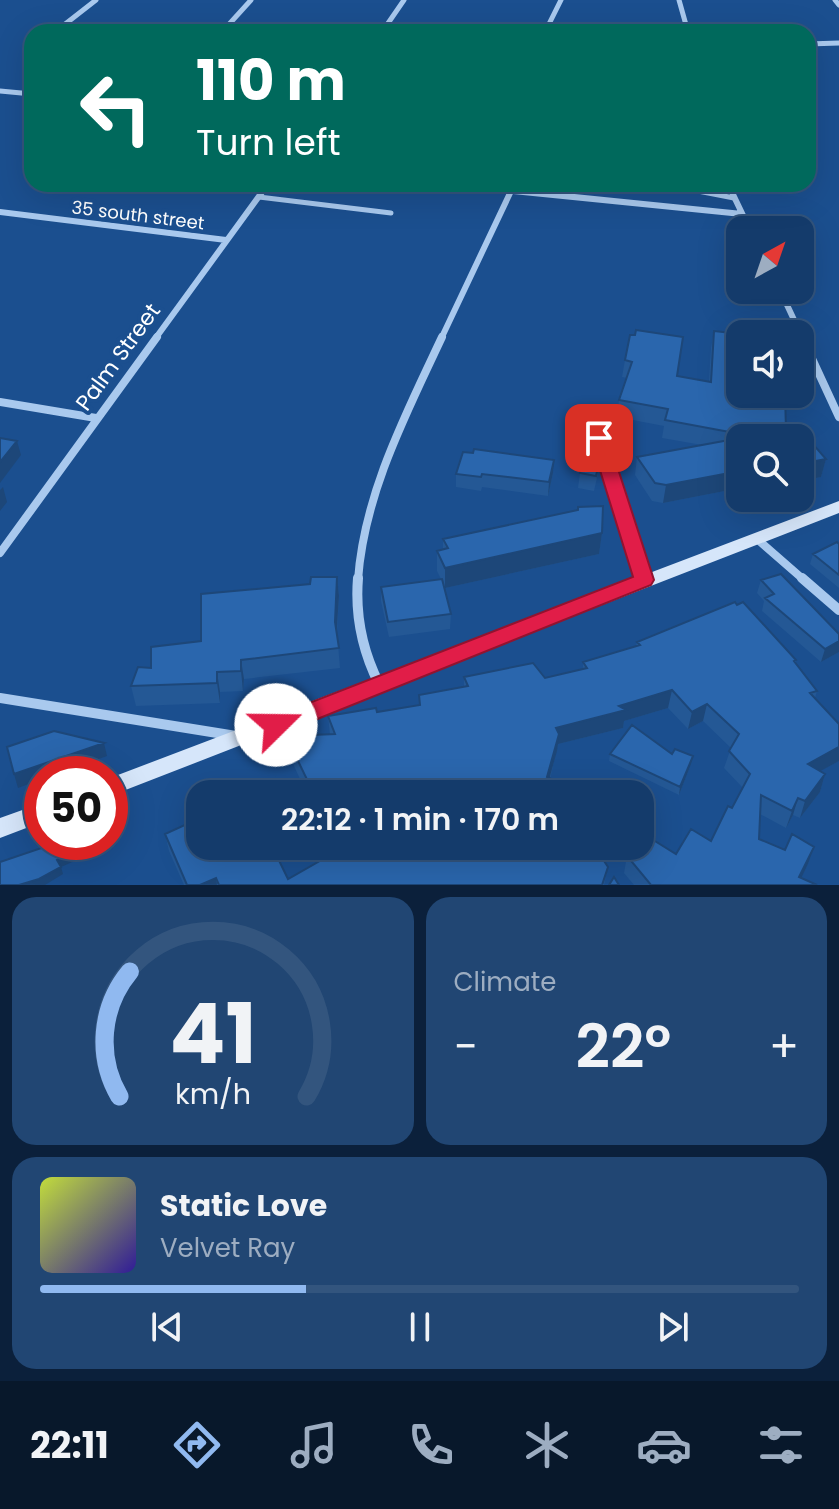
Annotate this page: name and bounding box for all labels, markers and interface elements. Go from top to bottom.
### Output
text: 110 m [196,41,346,120]
icon: left [64,56,168,160]
text: Turn left [196,117,341,168]
street label: 35 south street [70,194,206,236]
north arrow [726,216,814,304]
map controls [726,216,814,512]
street label: Palm Street [68,297,168,417]
button: sound [726,320,814,408]
pin [565,404,633,472]
icon: arrive [577,416,621,460]
button: search [726,424,814,512]
position arrow [234,683,318,767]
speed limit sign: 50 [24,756,128,860]
text: 22:12 · 1 min · 170 m [281,798,559,841]
text: Climate [454,964,556,1000]
text: 41 [169,976,257,1092]
text: 22° [576,1005,671,1089]
text: − [454,1016,478,1077]
text: + [769,1016,799,1077]
text: km/h [175,1074,251,1114]
text: Static Love [160,1184,327,1227]
text: Velvet Ray [160,1230,295,1266]
icon: previous [145,1305,189,1349]
icon: pause [398,1305,442,1349]
icon: next [651,1305,695,1349]
icon: directions [169,1417,225,1473]
icon: music [286,1417,342,1473]
icon: phone [403,1417,459,1473]
icon: climate [519,1417,575,1473]
icon: car [636,1417,692,1473]
icon: filters [753,1417,809,1473]
text: 22:11 [30,1420,109,1471]

